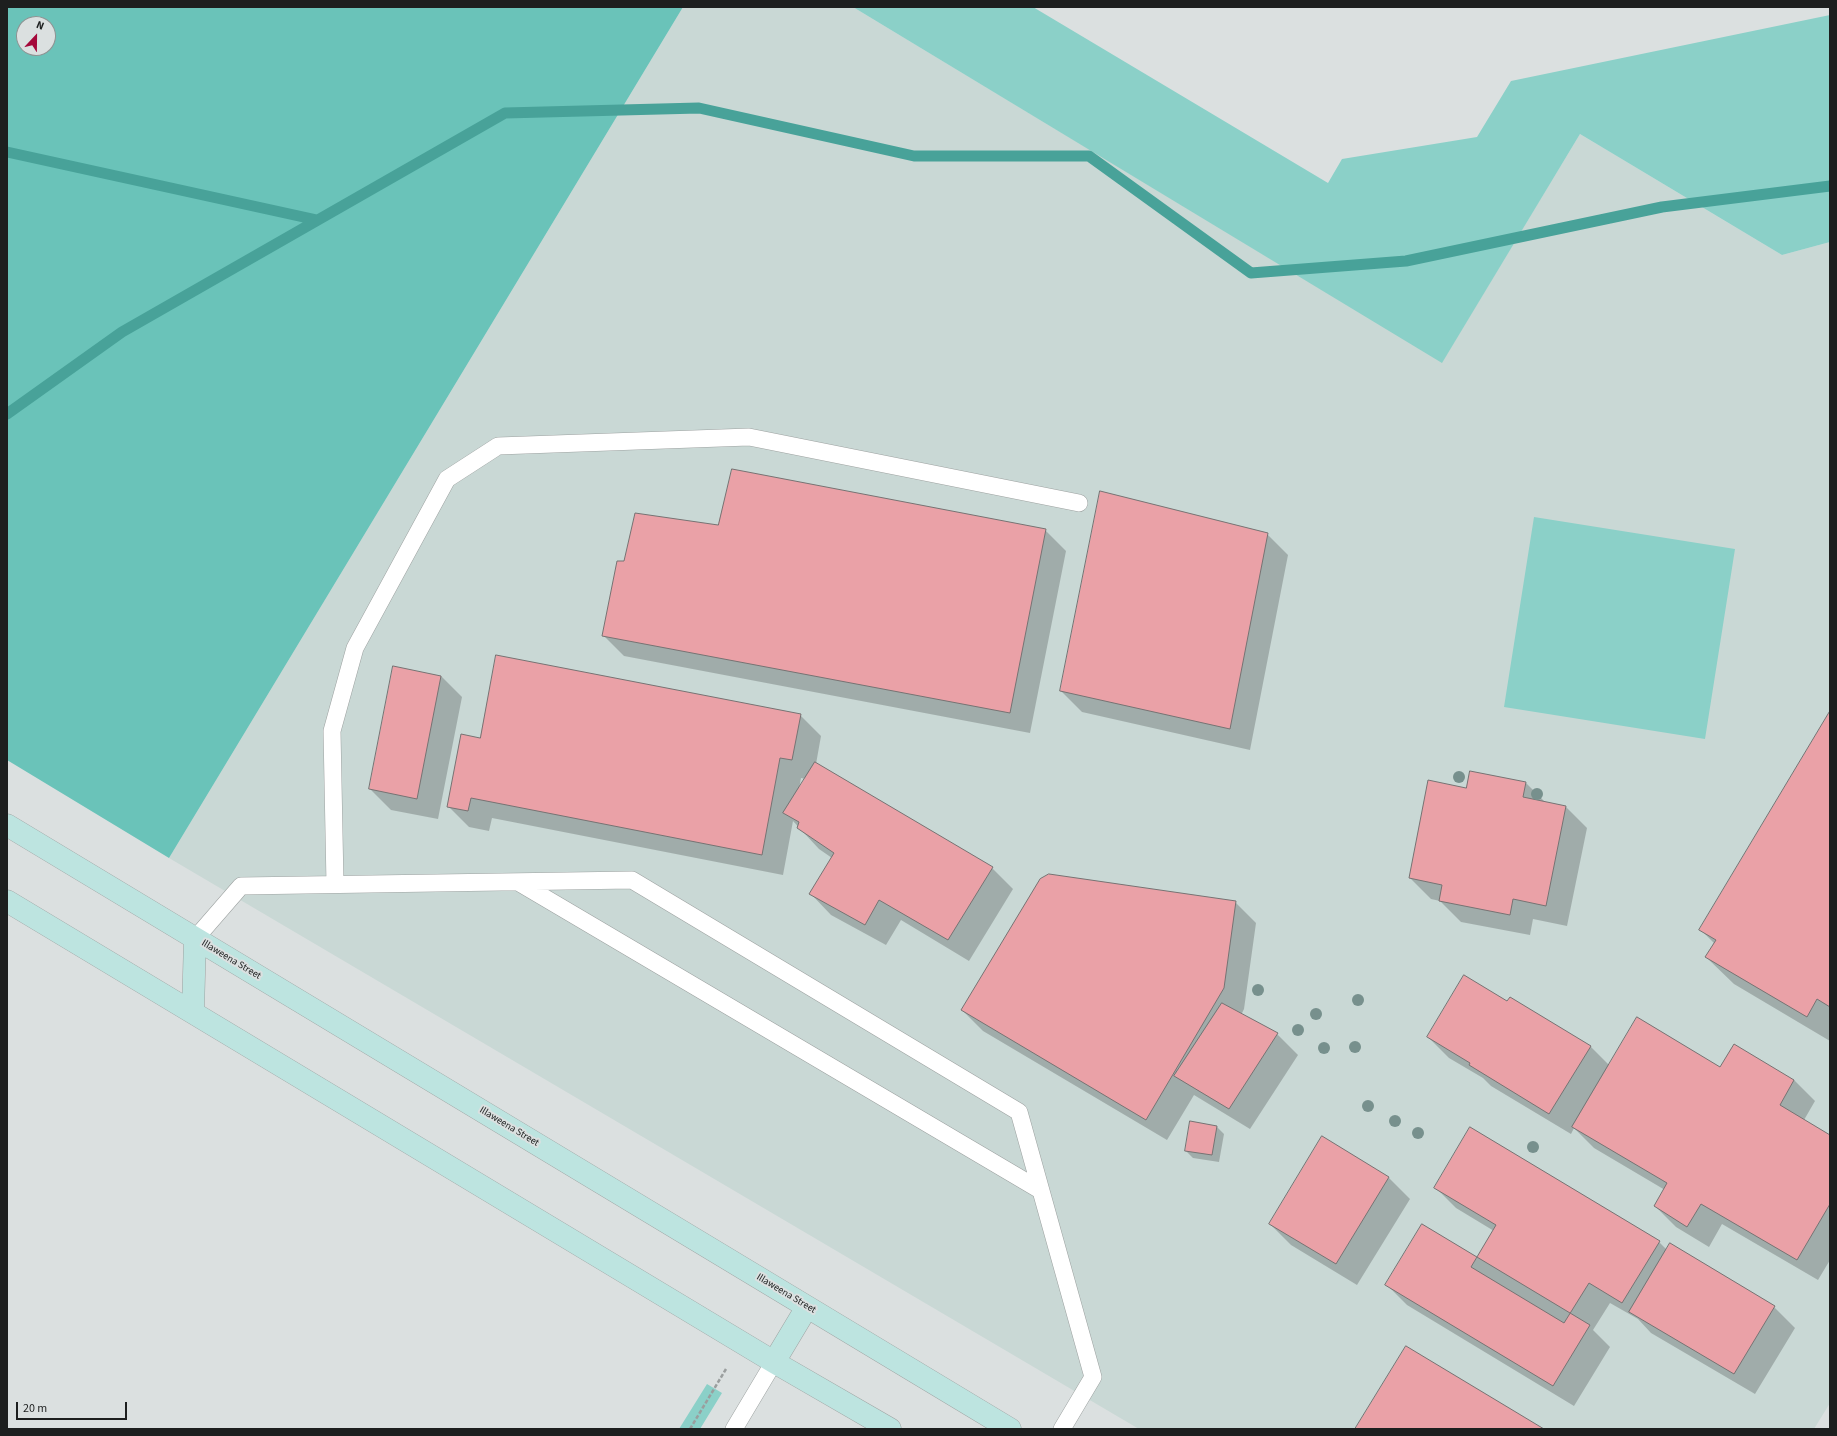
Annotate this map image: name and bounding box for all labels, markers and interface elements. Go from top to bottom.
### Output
north arrow [16,16,56,56]
text: N [34,17,47,34]
street label: Illaweena Street [199,937,263,983]
street label: Illaweena Street [477,1104,541,1150]
street label: Illaweena Street [754,1271,818,1317]
scale bar [18,1394,129,1420]
text: 20 m [23,1400,47,1417]

